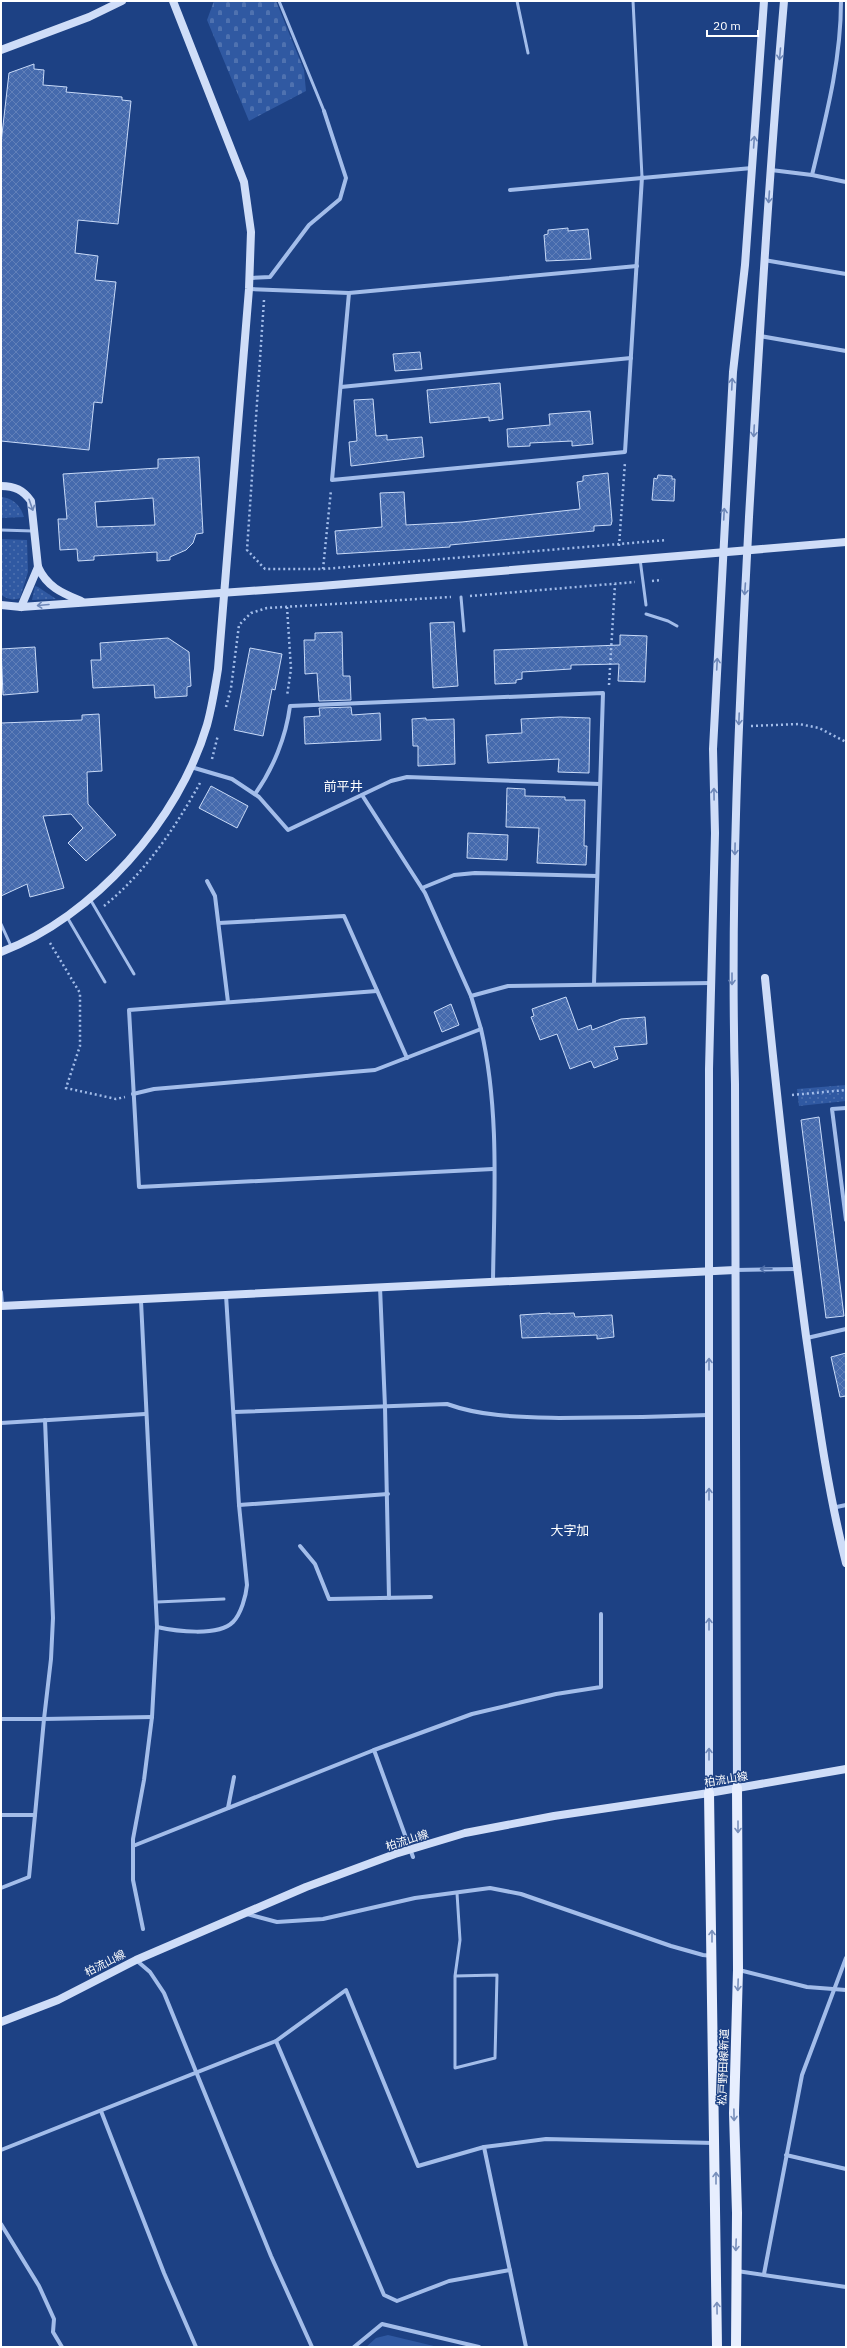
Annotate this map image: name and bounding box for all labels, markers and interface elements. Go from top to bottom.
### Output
scale bar [707,12,758,38]
text: 20 m [713,18,741,33]
one-way arrow [776,47,783,60]
one-way arrow [750,136,757,149]
one-way arrow [765,190,772,203]
one-way arrow [729,378,736,391]
one-way arrow [750,424,758,437]
one-way arrow [28,498,35,511]
one-way arrow [721,508,728,521]
one-way arrow [741,582,748,595]
one-way arrow [37,602,50,609]
one-way arrow [713,658,721,671]
one-way arrow [735,712,742,725]
district label: 前平井 [323,778,363,795]
one-way arrow [710,788,718,801]
one-way arrow [731,842,739,855]
one-way arrow [728,972,736,985]
one-way arrow [760,1265,773,1273]
one-way arrow [705,1358,713,1371]
one-way arrow [705,1488,713,1501]
district label: 大字加 [550,1522,590,1539]
one-way arrow [705,1618,713,1631]
one-way arrow [705,1748,713,1761]
street label: 柏流山線 [703,1769,749,1789]
one-way arrow [734,1820,741,1833]
street label: 柏流山線 [384,1827,430,1853]
one-way arrow [708,1930,716,1943]
street label: 柏流山線 [82,1947,128,1979]
one-way arrow [734,1978,741,1991]
street label: 松戸野田線新道 [715,2028,731,2106]
one-way arrow [730,2108,738,2121]
one-way arrow [712,2172,720,2185]
one-way arrow [732,2238,740,2251]
one-way arrow [713,2302,721,2315]

